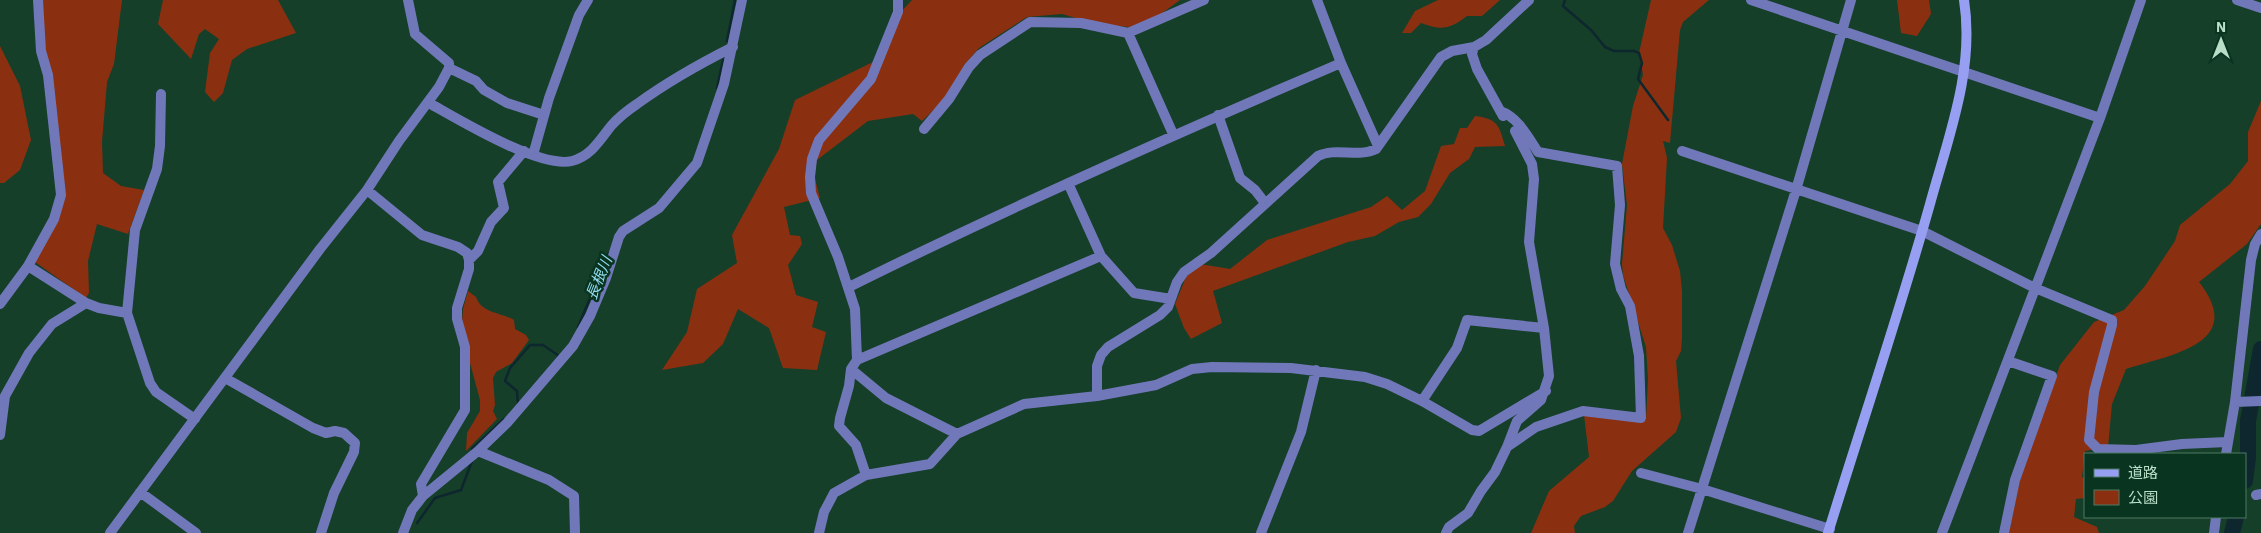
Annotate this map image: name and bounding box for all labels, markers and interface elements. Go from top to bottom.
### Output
north arrow [2196,15,2246,65]
text: N [2216,18,2226,36]
water label: 長根川 [581,252,617,302]
legend [2084,453,2246,518]
text: 道路 [2128,463,2158,482]
text: 公園 [2128,488,2158,507]

